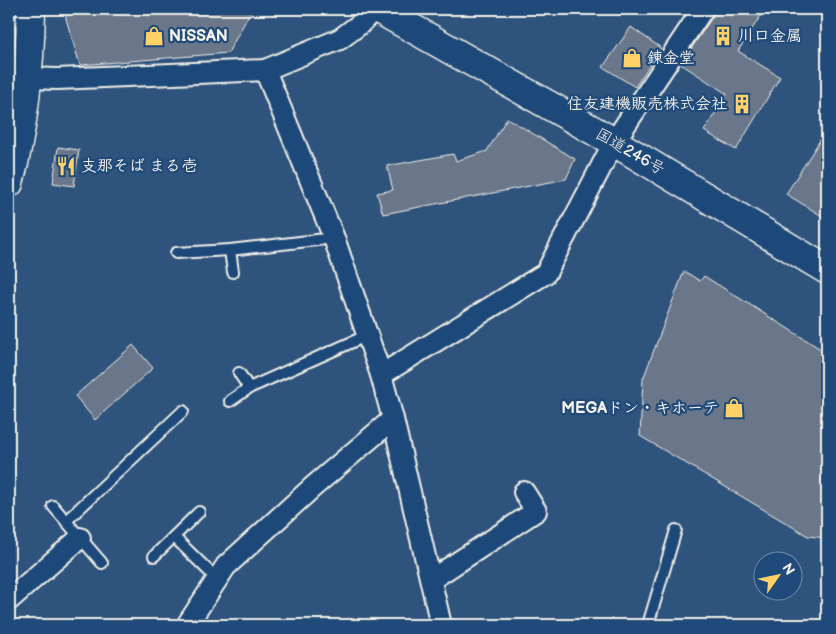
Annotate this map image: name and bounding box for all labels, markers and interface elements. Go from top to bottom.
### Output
shop icon: NISSAN [143,25,165,47]
building icon: 川口金属 [712,25,734,47]
place label: NISSAN [169,27,228,46]
place label: 川口金属 [738,27,802,46]
shop icon: 錬金堂 [621,47,643,69]
place label: 錬金堂 [647,49,695,68]
building icon: 住友建機販売株式会社 [731,93,753,115]
place label: 住友建機販売株式会社 [567,95,727,114]
street label: 国道246号 [592,125,668,179]
restaurant icon: 支那そば まる壱 [55,155,77,177]
place label: 支那そば まる壱 [81,157,197,176]
shop icon: MEGAドン・キホーテ [723,397,745,419]
place label: MEGAドン・キホーテ [561,399,719,418]
north arrow [754,552,804,602]
text: N [778,560,798,578]

